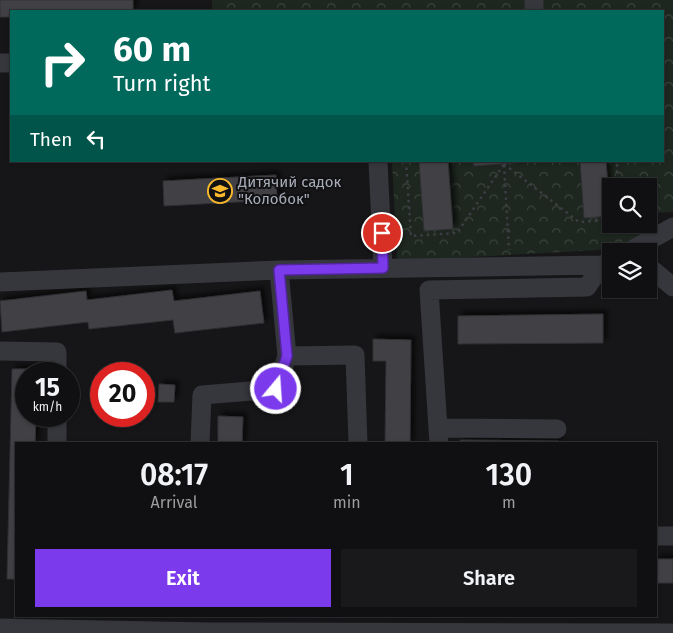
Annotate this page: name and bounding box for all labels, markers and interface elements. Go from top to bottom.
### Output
text: 60 m [113,28,191,70]
icon: right [30,30,95,95]
text: Turn right [113,70,210,97]
icon: left [82,125,110,153]
text: Then [30,128,72,151]
place label: Дитячий садок "Колобок" [237,173,341,208]
school or university icon: Дитячий садок "Колобок" [207,178,233,204]
map controls [602,178,657,298]
button: search [602,178,657,233]
pin [361,212,403,254]
icon: arrive [368,219,396,247]
button: layers [602,243,657,298]
speed limit sign: 20 [90,362,155,427]
position arrow [249,362,301,414]
text: 15 [35,373,60,403]
text: km/h [33,400,62,414]
text: 08:17 [140,457,208,493]
text: 1 [340,457,354,493]
text: 130 [486,457,532,493]
text: Arrival [151,493,197,512]
text: min [333,493,361,512]
text: m [502,493,516,512]
button: Exit [35,549,331,607]
button: Share [341,549,637,607]

